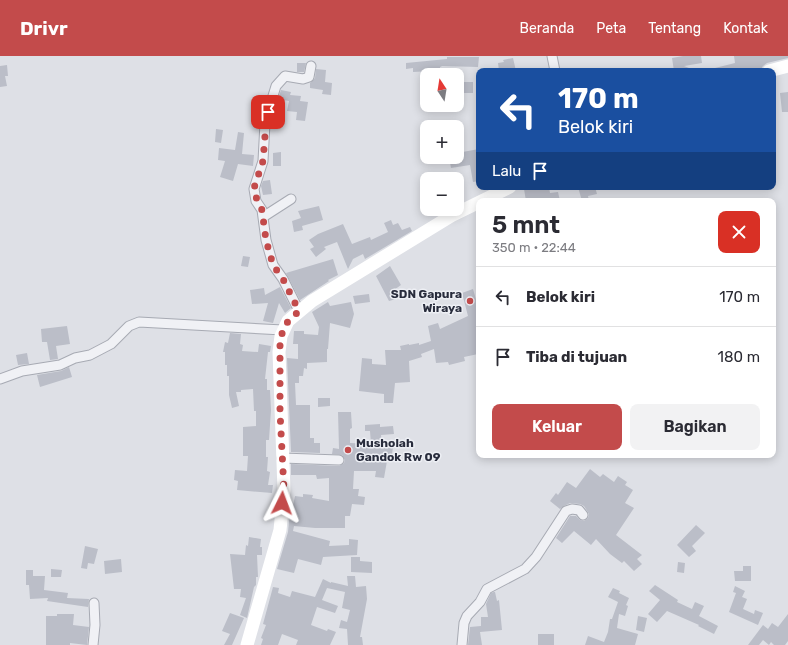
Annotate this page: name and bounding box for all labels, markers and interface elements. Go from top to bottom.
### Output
text: Drivr [20,17,68,40]
text: Beranda [520,20,574,37]
text: Peta [596,20,626,37]
text: Tentang [648,20,701,37]
text: Kontak [723,20,768,37]
north arrow [420,68,464,112]
map controls [420,68,464,216]
text: 170 m [558,82,639,115]
icon: left [492,84,544,136]
pin [251,95,285,129]
icon: arrive [257,101,279,123]
text: Belok kiri [558,116,633,138]
button: + [420,120,464,164]
icon: arrive [529,160,551,182]
text: Lalu [492,162,521,180]
button: − [420,172,464,216]
text: 5 mnt [492,211,560,239]
button: close [718,211,760,253]
text: 350 m · 22:44 [492,240,576,255]
icon: left [492,286,514,308]
place label: SDN Gapura Wiraya [391,287,462,315]
text: Belok kiri [526,288,595,306]
text: 170 m [719,288,760,306]
marker: SDN Gapura Wiraya [465,296,475,306]
icon: arrive [492,346,514,368]
text: Tiba di tujuan [526,348,627,366]
text: 180 m [718,348,760,366]
button: Keluar [492,404,622,450]
button: Bagikan [630,404,760,450]
place label: Musholah Gandok Rw 09 [356,436,441,464]
marker: Musholah Gandok Rw 09 [343,445,353,455]
position arrow [261,482,303,524]

